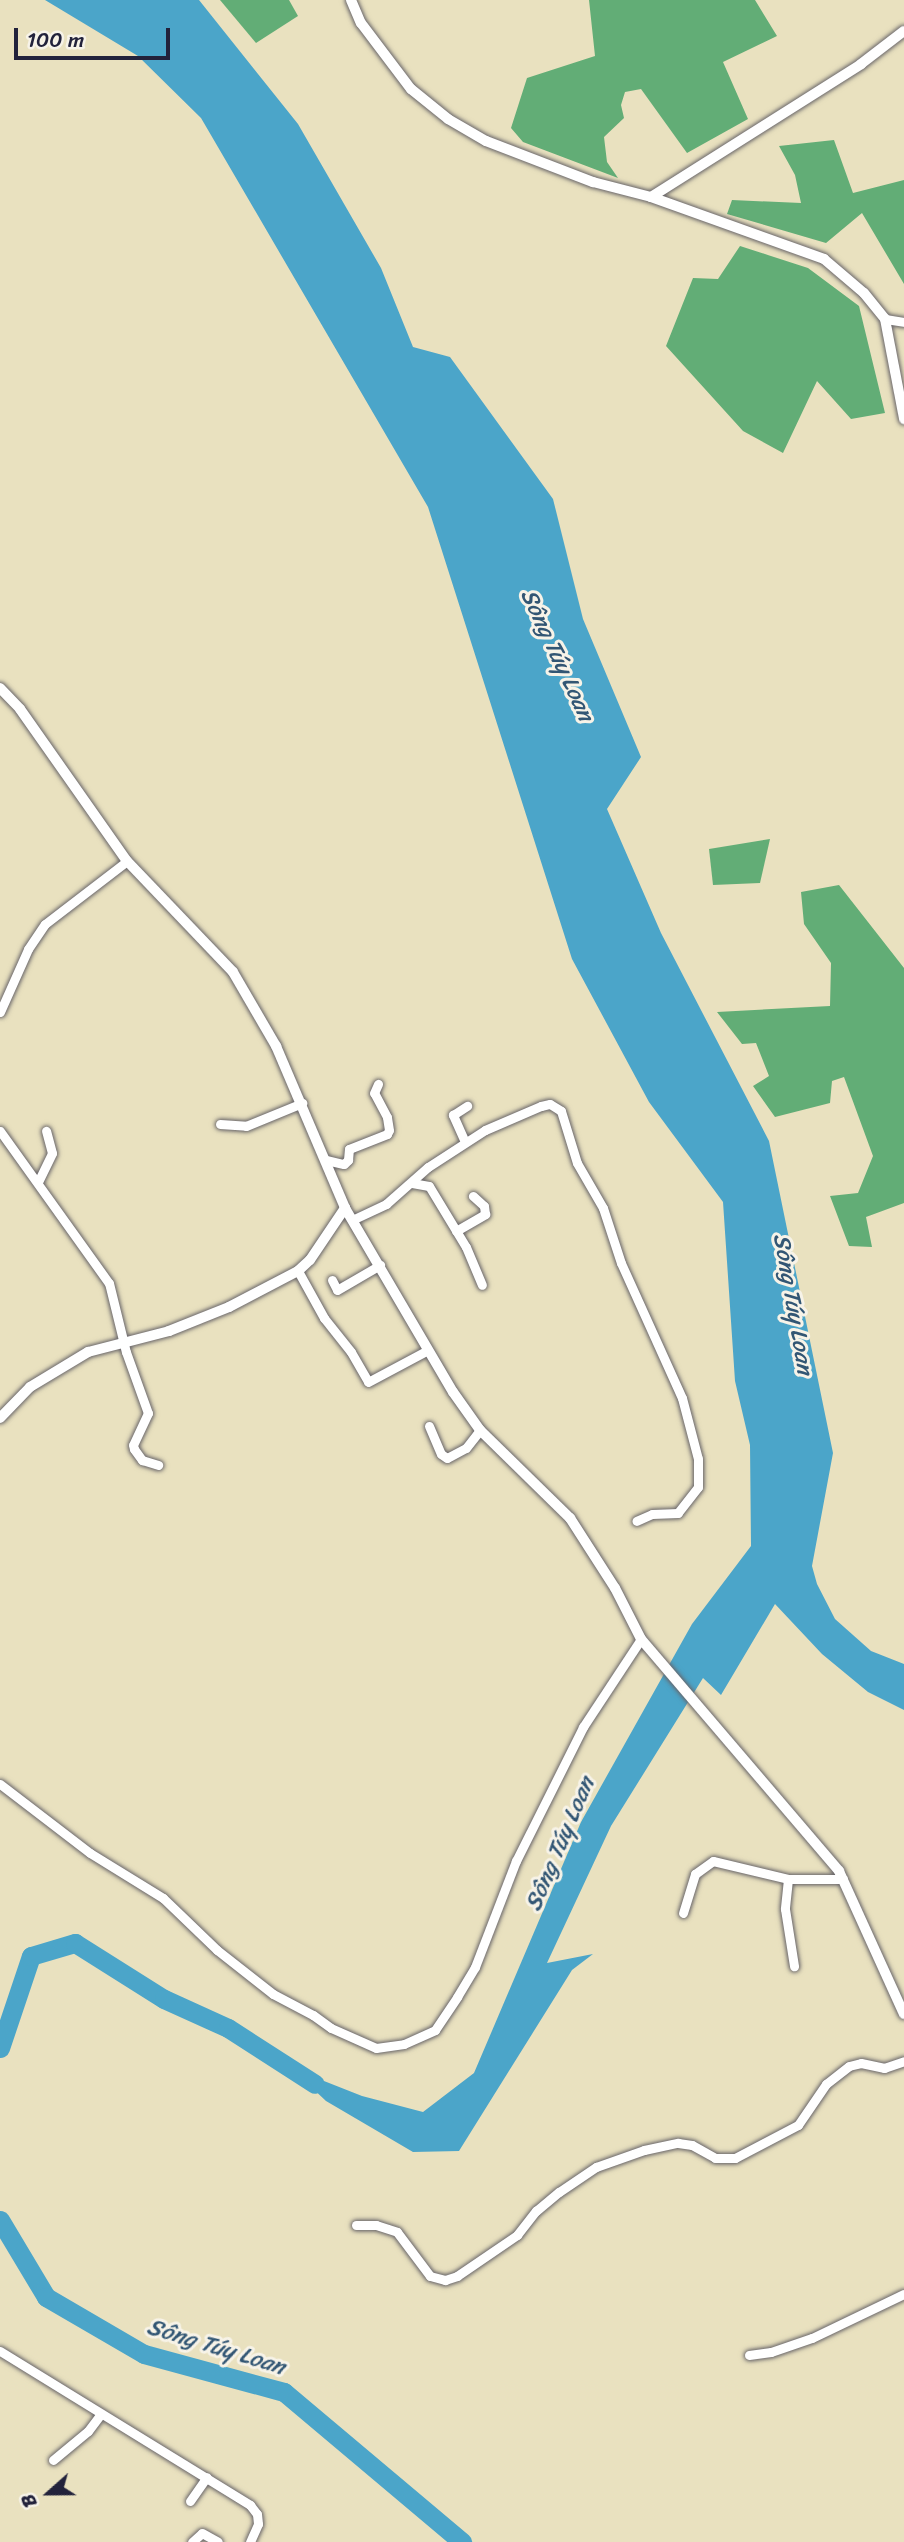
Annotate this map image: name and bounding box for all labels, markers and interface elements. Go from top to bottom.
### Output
scale bar [18,14,173,58]
text: 100 m [27,21,84,59]
water label: Sông Túy Loan [514,584,600,726]
water label: Sông Túy Loan [767,1231,819,1377]
water label: Sông Túy Loan [519,1773,601,1915]
water label: Sông Túy Loan [143,2313,289,2381]
north arrow [14,2458,84,2528]
text: B [11,2489,46,2512]

